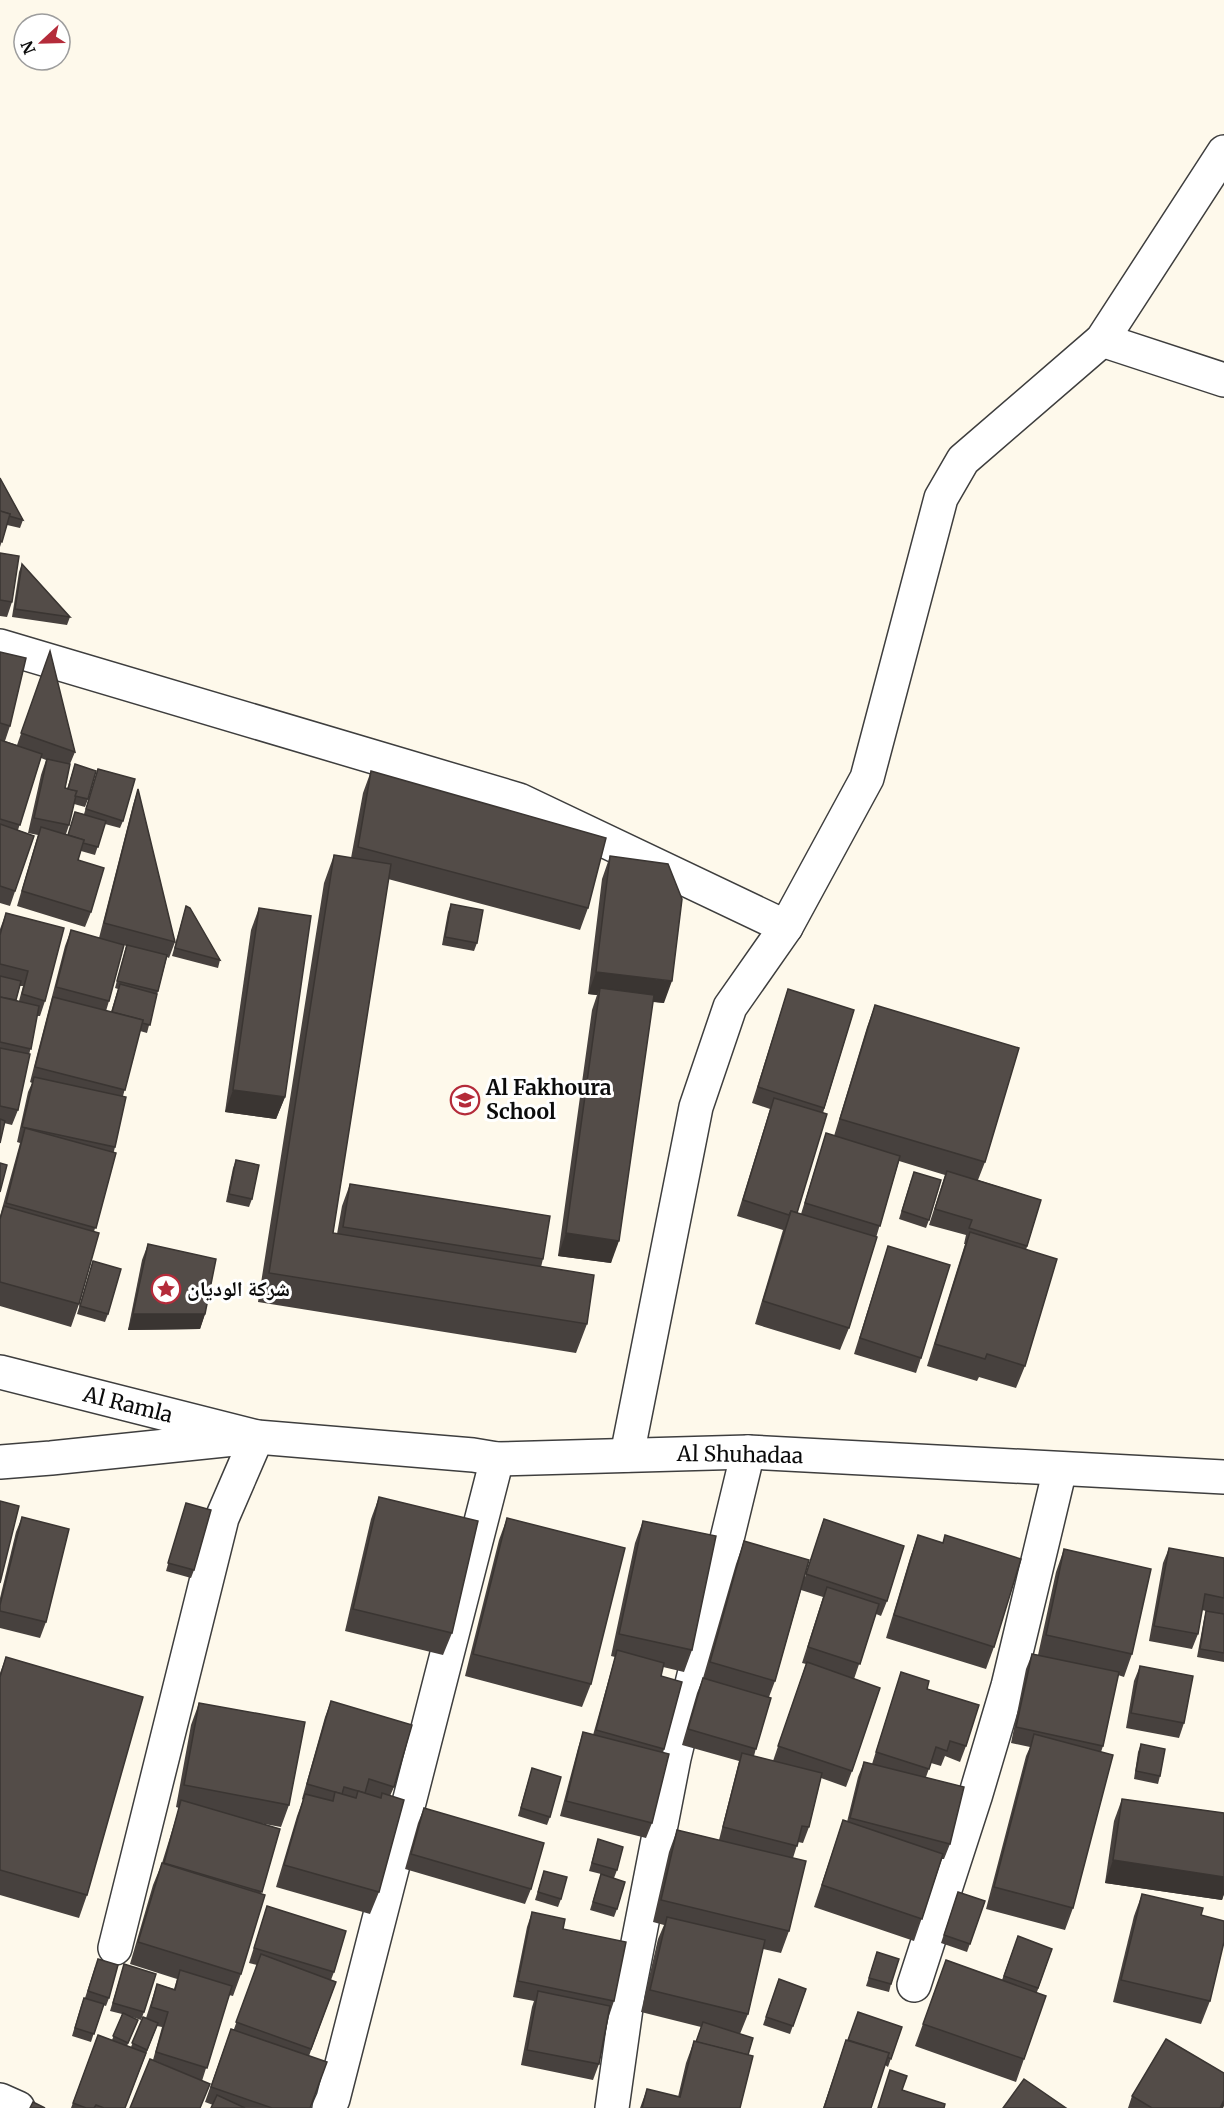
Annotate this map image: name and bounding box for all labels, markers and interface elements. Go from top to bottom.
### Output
north arrow [12,12,72,72]
text: N [16,38,40,57]
place label: Al Fakhoura School [485,1074,612,1125]
school or university icon: Al Fakhoura School [449,1084,481,1116]
place icon: شركة الوديان [150,1273,182,1305]
place label: شركة الوديان [187,1275,290,1302]
street label: Al Ramla [80,1380,176,1429]
street label: Al Shuhadaa [676,1440,803,1469]

